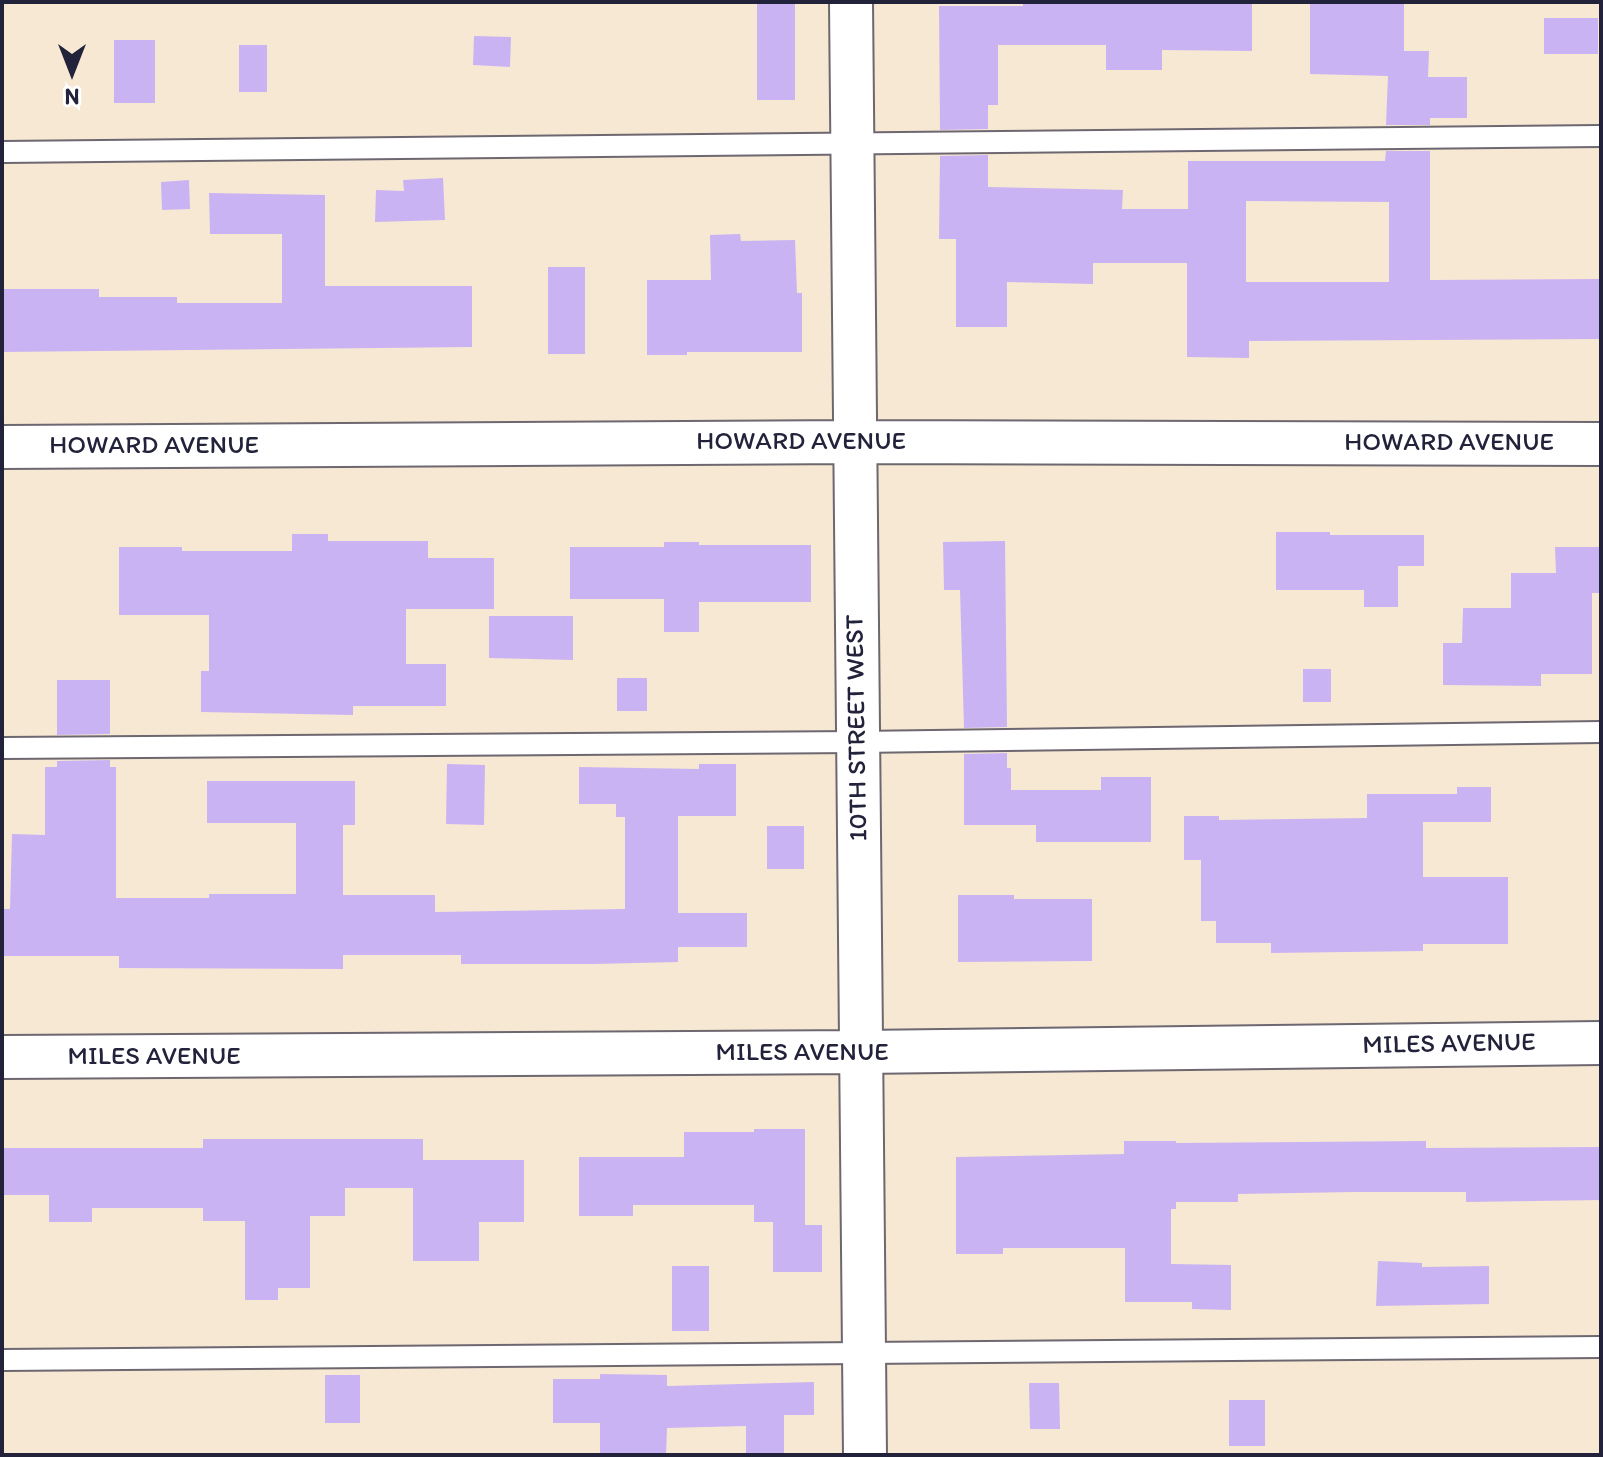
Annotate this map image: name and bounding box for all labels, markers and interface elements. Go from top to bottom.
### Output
north arrow [32,32,112,112]
text: N [65,83,79,110]
street label: HOWARD AVENUE [696,426,906,458]
street label: HOWARD AVENUE [1344,427,1554,459]
street label: HOWARD AVENUE [49,430,259,462]
street label: 10TH STREET WEST [840,614,876,842]
street label: MILES AVENUE [1362,1028,1536,1062]
street label: MILES AVENUE [715,1037,889,1069]
street label: MILES AVENUE [67,1041,241,1073]

